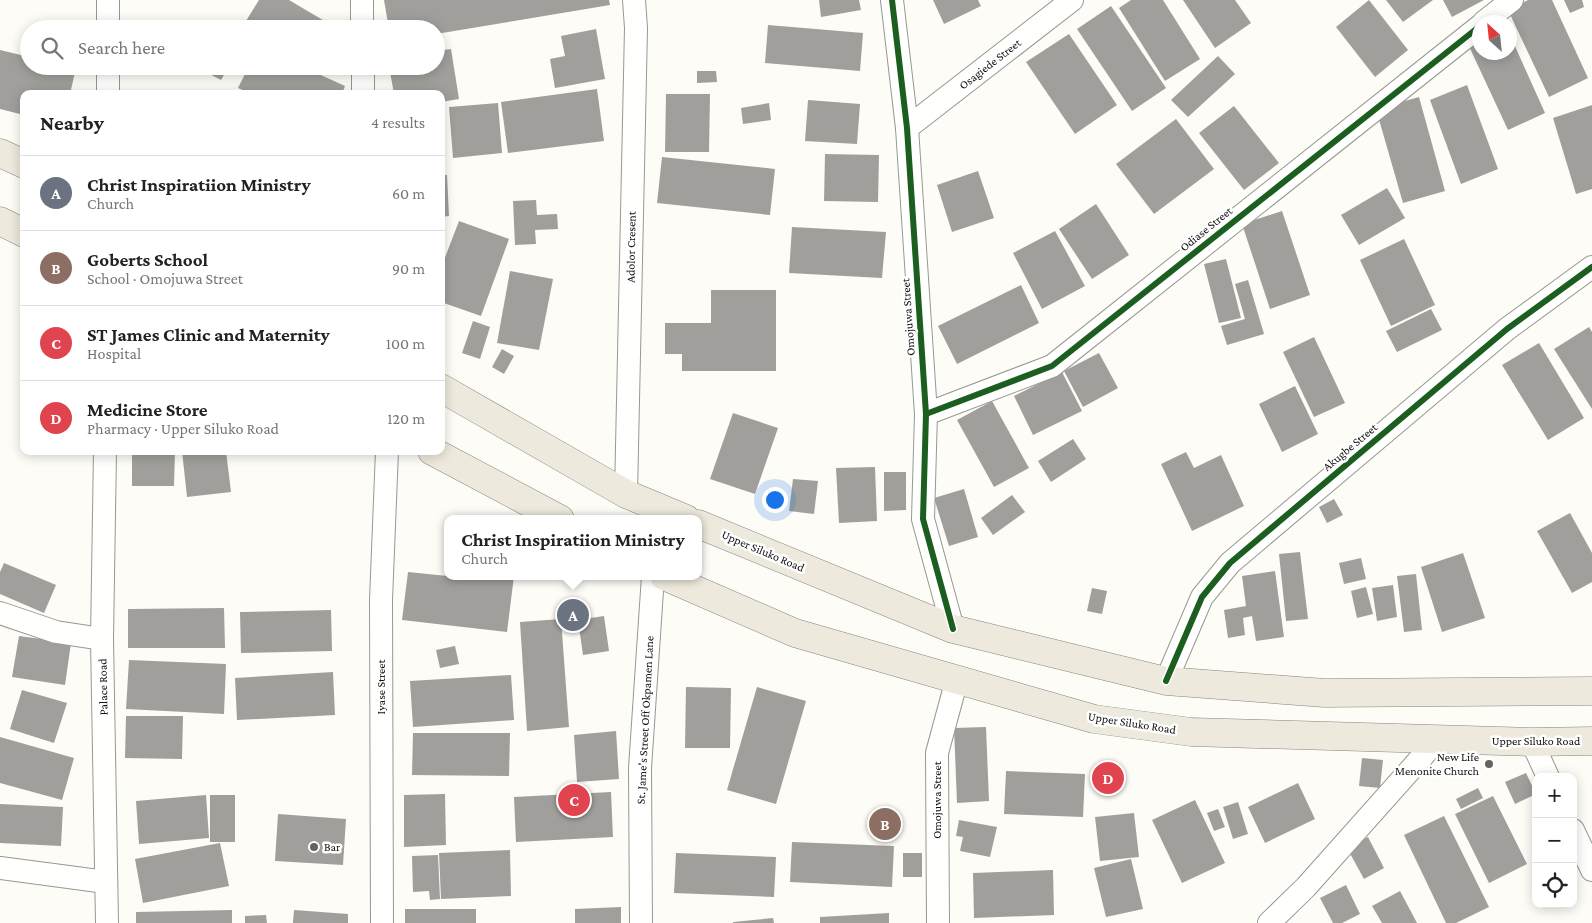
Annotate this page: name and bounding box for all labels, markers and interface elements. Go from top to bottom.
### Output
north arrow [1472,15,1517,60]
search box [20,20,445,75]
icon: search [38,34,66,62]
street label: Osagiede Street [956,35,1024,92]
text: Search here [78,37,165,58]
text: Nearby [40,111,104,135]
text: 4 results [371,114,425,131]
text: Christ Inspiratiion Ministry [87,174,311,195]
text: A [51,185,61,202]
text: 60 m [392,185,425,202]
text: Church [87,195,134,212]
street label: Odiase Street [1177,203,1236,254]
street label: Adolor Cresent [623,210,639,283]
text: Goberts School [87,249,208,270]
text: B [51,260,61,277]
text: 90 m [392,260,425,277]
text: School · Omojuwa Street [87,270,243,287]
street label: Omojuwa Street [898,277,918,356]
text: ST James Clinic and Maternity [87,324,330,345]
text: C [51,335,61,352]
text: 100 m [386,335,425,352]
text: Hospital [87,345,141,362]
text: Medicine Store [87,399,208,420]
text: D [50,410,62,427]
text: 120 m [387,410,425,427]
text: Pharmacy · Upper Siluko Road [87,420,279,437]
street label: Akugbe Street [1320,420,1381,474]
your location [762,487,788,513]
popup [444,515,702,580]
street label: Upper Siluko Road [719,527,807,575]
text: Christ Inspiratiion Ministry [461,529,685,550]
text: Church [461,550,508,567]
pin: A [557,596,589,634]
street label: St. Jame's Street Off Okpamen Lane [634,635,656,805]
street label: Palace Road [95,658,110,716]
street label: Iyase Street [374,658,388,714]
street label: Upper Siluko Road [1087,709,1178,737]
street label: Upper Siluko Road [1492,734,1581,748]
place label: New Life Menonite Church [1395,750,1480,778]
marker: New Life Menonite Church [1483,758,1495,770]
pin: D [1092,759,1124,797]
street label: Omojuwa Street [930,760,944,839]
map controls [1532,773,1577,908]
button: + [1532,773,1577,818]
pin: C [558,781,590,819]
pin: B [869,805,901,843]
button: − [1532,818,1577,863]
place label: Bar [324,840,341,854]
marker: Bar [308,841,320,853]
button: locate [1532,863,1577,908]

